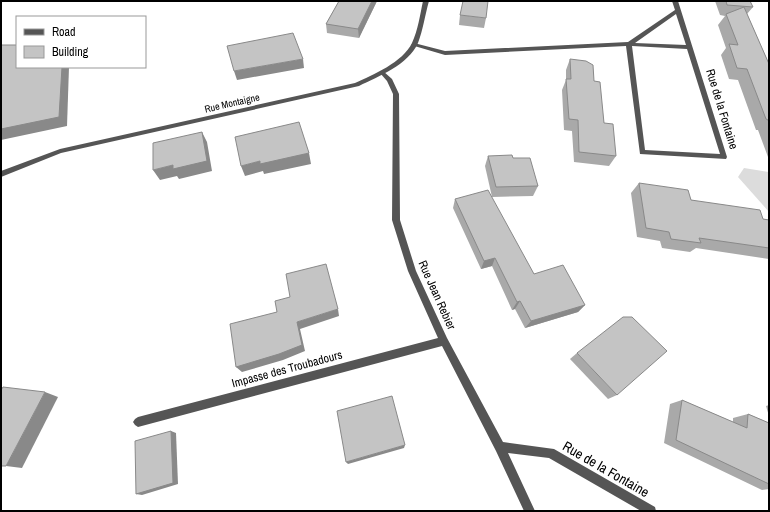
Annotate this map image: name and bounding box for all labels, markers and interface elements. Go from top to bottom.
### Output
legend [16,16,146,68]
text: Road [52,24,76,40]
text: Building [52,44,89,60]
street label: Rue de la Fontaine [702,67,742,151]
street label: Rue Montaigne [203,90,261,116]
street label: Rue Jean Rebier [415,258,460,333]
street label: Impasse des Troubadours [230,347,344,391]
street label: Rue de la Fontaine [559,437,653,501]

